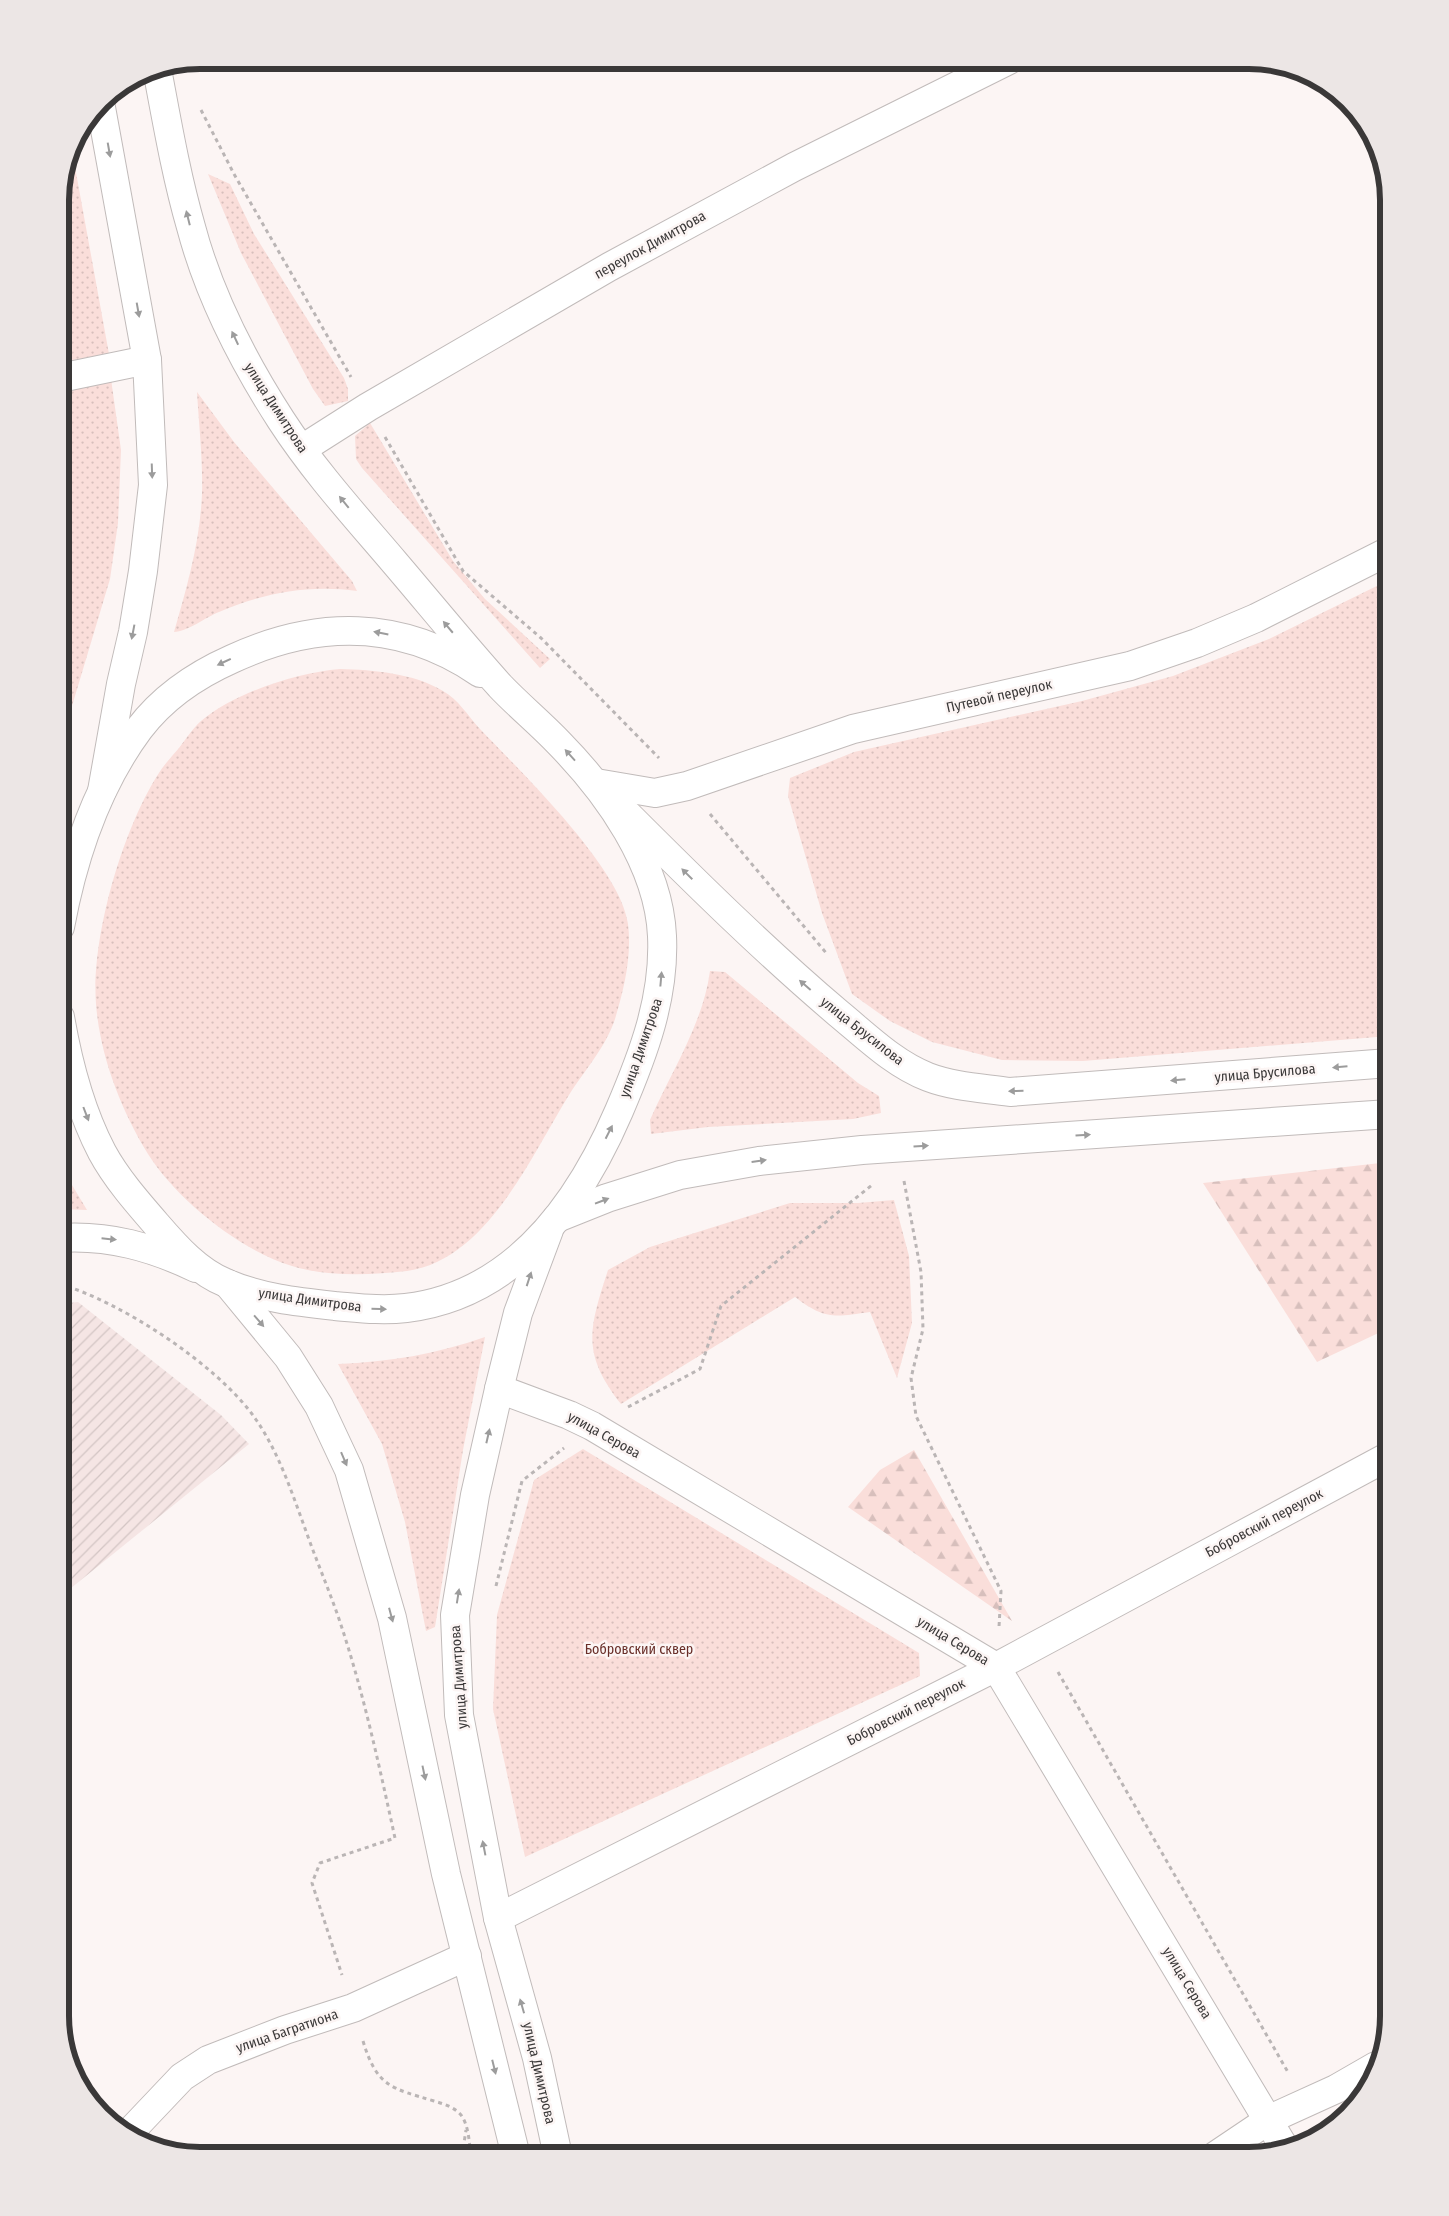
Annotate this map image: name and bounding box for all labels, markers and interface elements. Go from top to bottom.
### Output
one-way arrow [106,142,114,158]
street label: переулок Димитрова [591,207,709,283]
one-way arrow [184,210,192,225]
one-way arrow [134,302,142,318]
one-way arrow [231,331,239,345]
street label: улица Димитрова [241,360,312,456]
one-way arrow [149,464,157,480]
one-way arrow [338,496,349,509]
one-way arrow [443,620,454,633]
one-way arrow [129,625,137,640]
one-way arrow [372,629,388,637]
one-way arrow [217,659,231,667]
street label: Путевой переулок [944,675,1054,716]
one-way arrow [564,749,576,761]
one-way arrow [681,868,693,880]
one-way arrow [657,970,665,986]
one-way arrow [799,980,811,991]
street label: улица Брусилова [817,993,907,1069]
street label: улица Димитрова [616,996,666,1100]
street label: улица Брусилова [1214,1060,1316,1086]
one-way arrow [1332,1063,1348,1071]
one-way arrow [1170,1076,1186,1084]
one-way arrow [1008,1088,1024,1096]
one-way arrow [82,1107,90,1122]
one-way arrow [605,1125,613,1139]
one-way arrow [1075,1131,1091,1139]
one-way arrow [913,1142,929,1150]
one-way arrow [752,1157,768,1165]
one-way arrow [595,1196,609,1204]
one-way arrow [101,1235,117,1243]
one-way arrow [526,1272,534,1287]
street label: улица Димитрова [257,1284,363,1316]
one-way arrow [371,1306,387,1314]
one-way arrow [254,1314,265,1327]
street label: улица Серова [565,1408,644,1462]
one-way arrow [484,1429,492,1444]
one-way arrow [340,1452,348,1467]
street label: Бобровский переулок [1202,1485,1326,1561]
one-way arrow [455,1588,463,1604]
one-way arrow [387,1607,395,1622]
street label: улица Серова [914,1613,992,1669]
street label: улица Димитрова [447,1624,471,1729]
park label: Бобровский сквер [585,1641,693,1658]
street label: Бобровский переулок [844,1675,968,1749]
one-way arrow [420,1765,428,1780]
one-way arrow [480,1840,488,1856]
street label: улица Серова [1159,1944,1215,2022]
one-way arrow [518,1999,526,2014]
street label: улица Багратиона [234,2006,340,2056]
street label: улица Димитрова [519,2020,559,2126]
one-way arrow [490,2059,498,2074]

